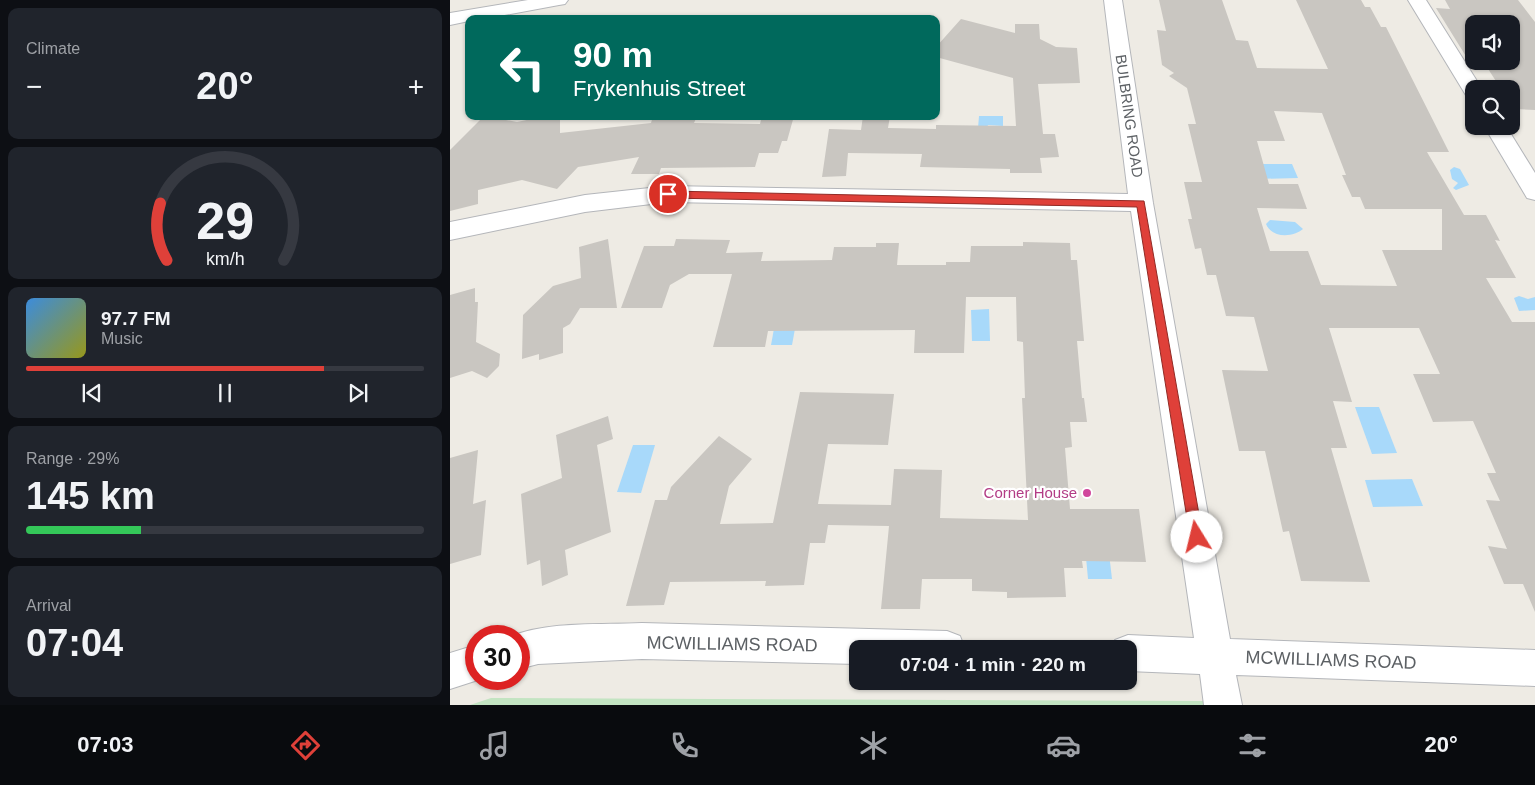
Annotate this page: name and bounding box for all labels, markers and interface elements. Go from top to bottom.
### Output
map controls [1465,15,1520,135]
button: sound [1465,15,1520,70]
icon: left [490,35,555,100]
text: 90 m [573,35,653,74]
text: Climate [26,40,80,57]
street label: BULBRING ROAD [1112,53,1147,179]
text: 20° [196,65,254,107]
text: − [26,71,42,102]
text: + [408,71,424,102]
text: Frykenhuis Street [573,76,745,101]
button: search [1465,80,1520,135]
pin [647,173,689,215]
icon: arrive [654,180,682,208]
text: 29 [196,192,254,250]
text: km/h [206,249,244,269]
text: 97.7 FM [101,308,171,329]
text: Music [101,330,143,347]
icon: previous [78,379,106,407]
icon: pause [211,379,239,407]
icon: next [344,379,372,407]
text: Range · 29% [26,450,119,467]
text: 145 km [26,475,155,517]
place label: Corner House [984,484,1077,501]
marker: Corner House [1081,487,1093,499]
position arrow [1170,510,1222,562]
text: Arrival [26,597,71,614]
text: 07:04 [26,622,123,664]
speed limit sign: 30 [465,625,530,690]
street label: MCWILLIAMS ROAD [646,633,818,655]
street label: MCWILLIAMS ROAD [1245,647,1417,673]
text: 07:04 · 1 min · 220 m [900,654,1086,675]
icon: directions [288,728,323,763]
icon: music [477,728,512,763]
icon: phone [667,728,702,763]
icon: climate [856,728,891,763]
icon: car [1046,728,1081,763]
icon: filters [1235,728,1270,763]
text: 07:03 [77,732,133,757]
text: 20° [1424,732,1458,757]

